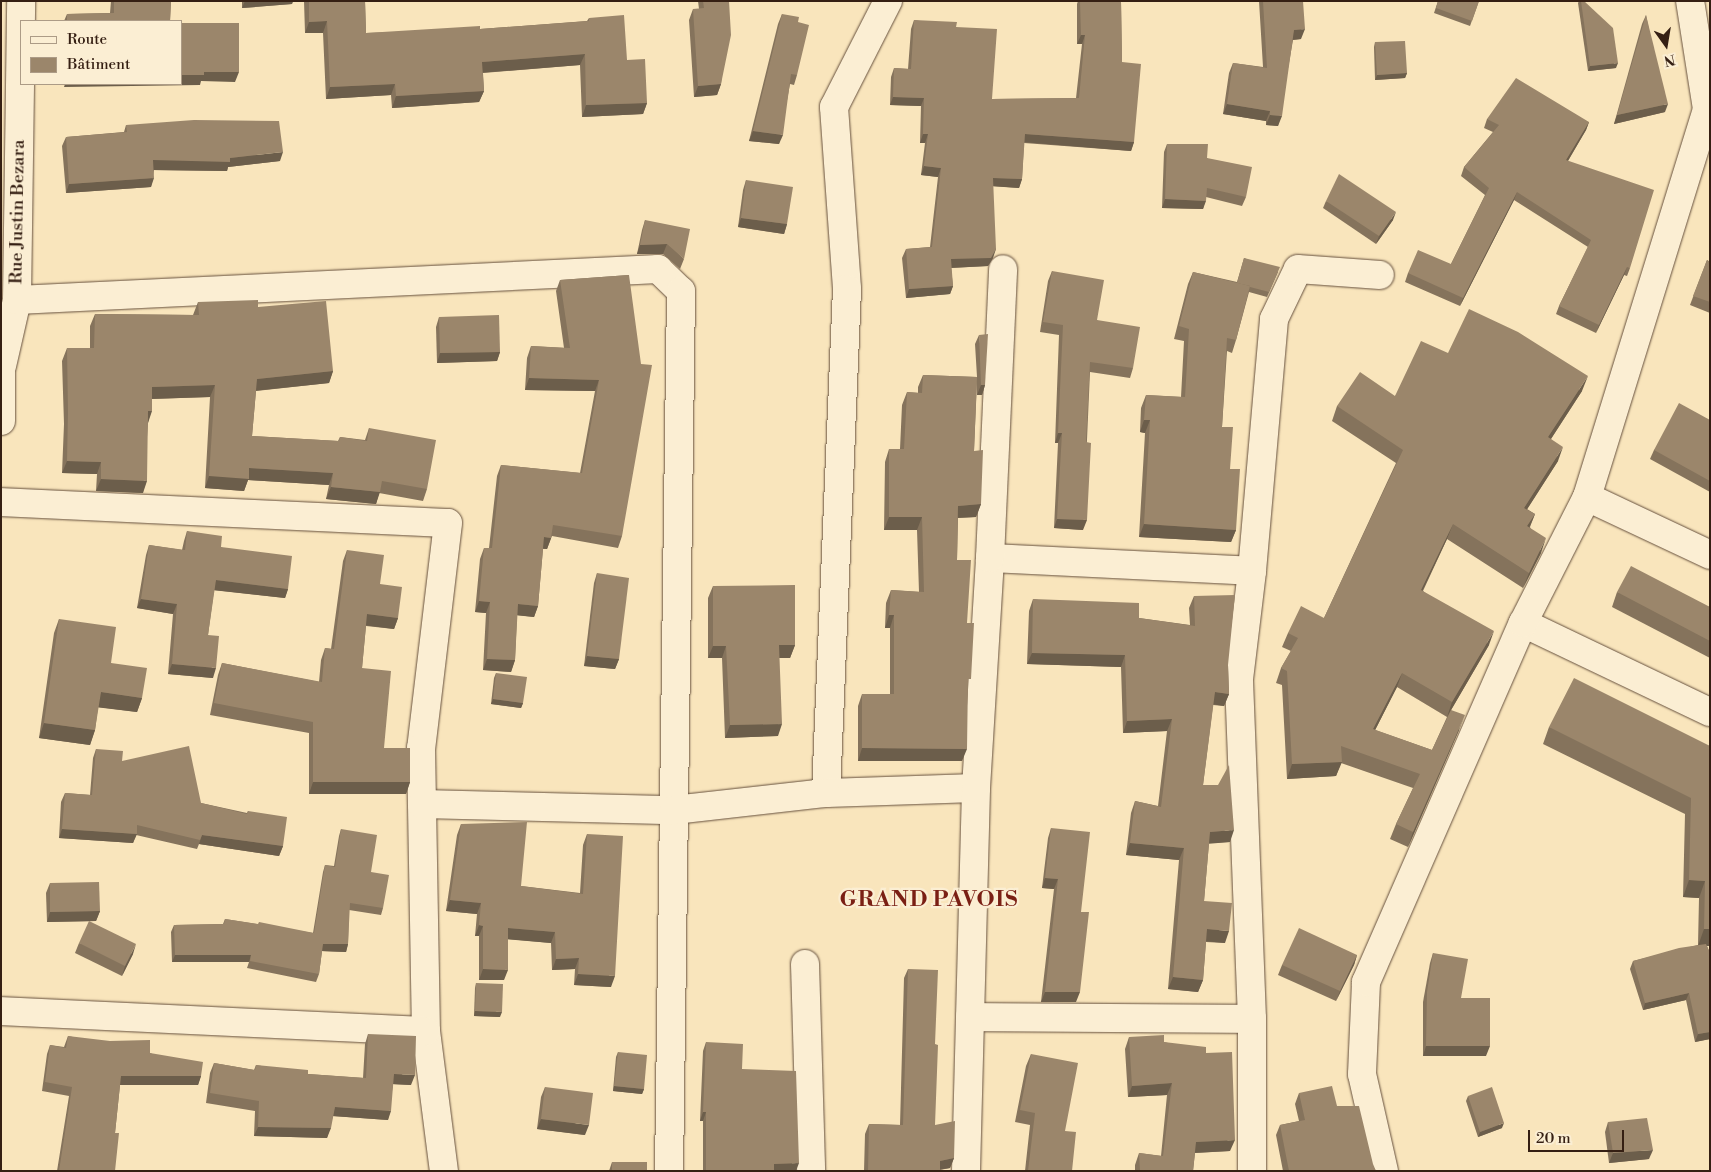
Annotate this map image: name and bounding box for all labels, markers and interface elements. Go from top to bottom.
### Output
legend [20,20,182,85]
north arrow [1641,20,1691,70]
text: Route [67,30,107,49]
text: N [1662,50,1677,70]
text: Bâtiment [67,55,130,74]
street label: Rue Justin Bezara [6,140,30,284]
district label: GRAND PAVOIS [838,887,1020,913]
scale bar [1531,1120,1627,1152]
text: 20 m [1536,1129,1571,1148]

